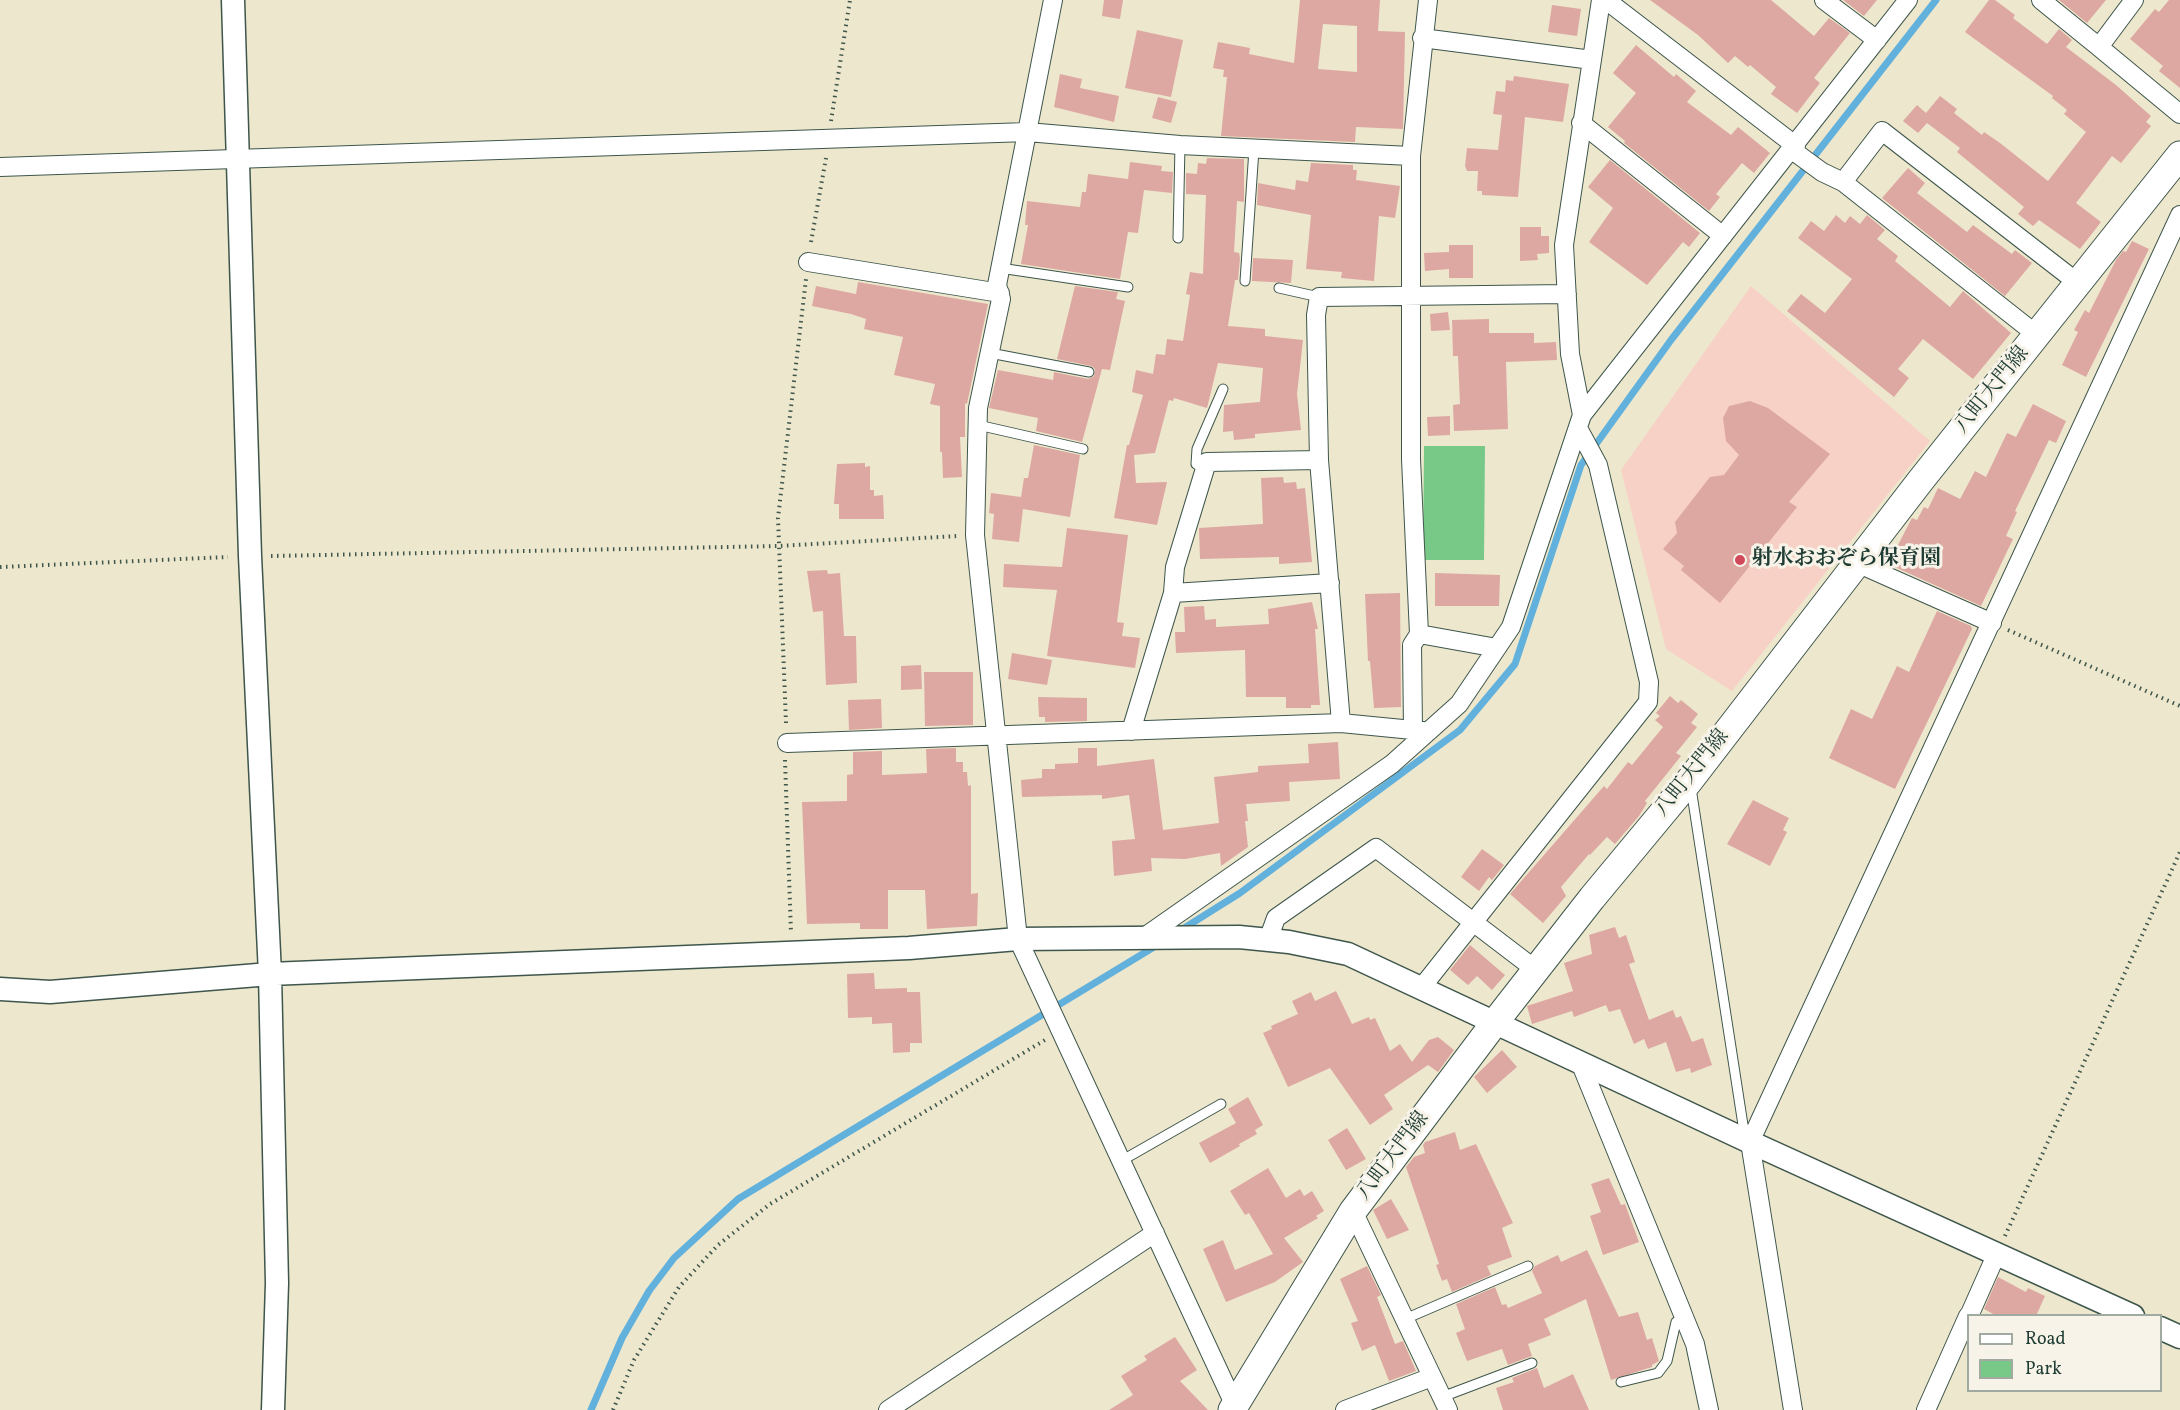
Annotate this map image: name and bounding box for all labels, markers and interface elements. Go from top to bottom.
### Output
street label: 八町大門線 [1950,342,2036,440]
place label: 射水おおぞら保育園 [1752,547,1941,573]
marker: 射水おおぞら保育園 [1733,553,1747,567]
street label: 八町大門線 [1650,725,1736,823]
street label: 八町大門線 [1352,1107,1436,1207]
legend [1967,1314,2162,1392]
text: Road [2025,1327,2066,1352]
text: Park [2025,1357,2062,1382]

